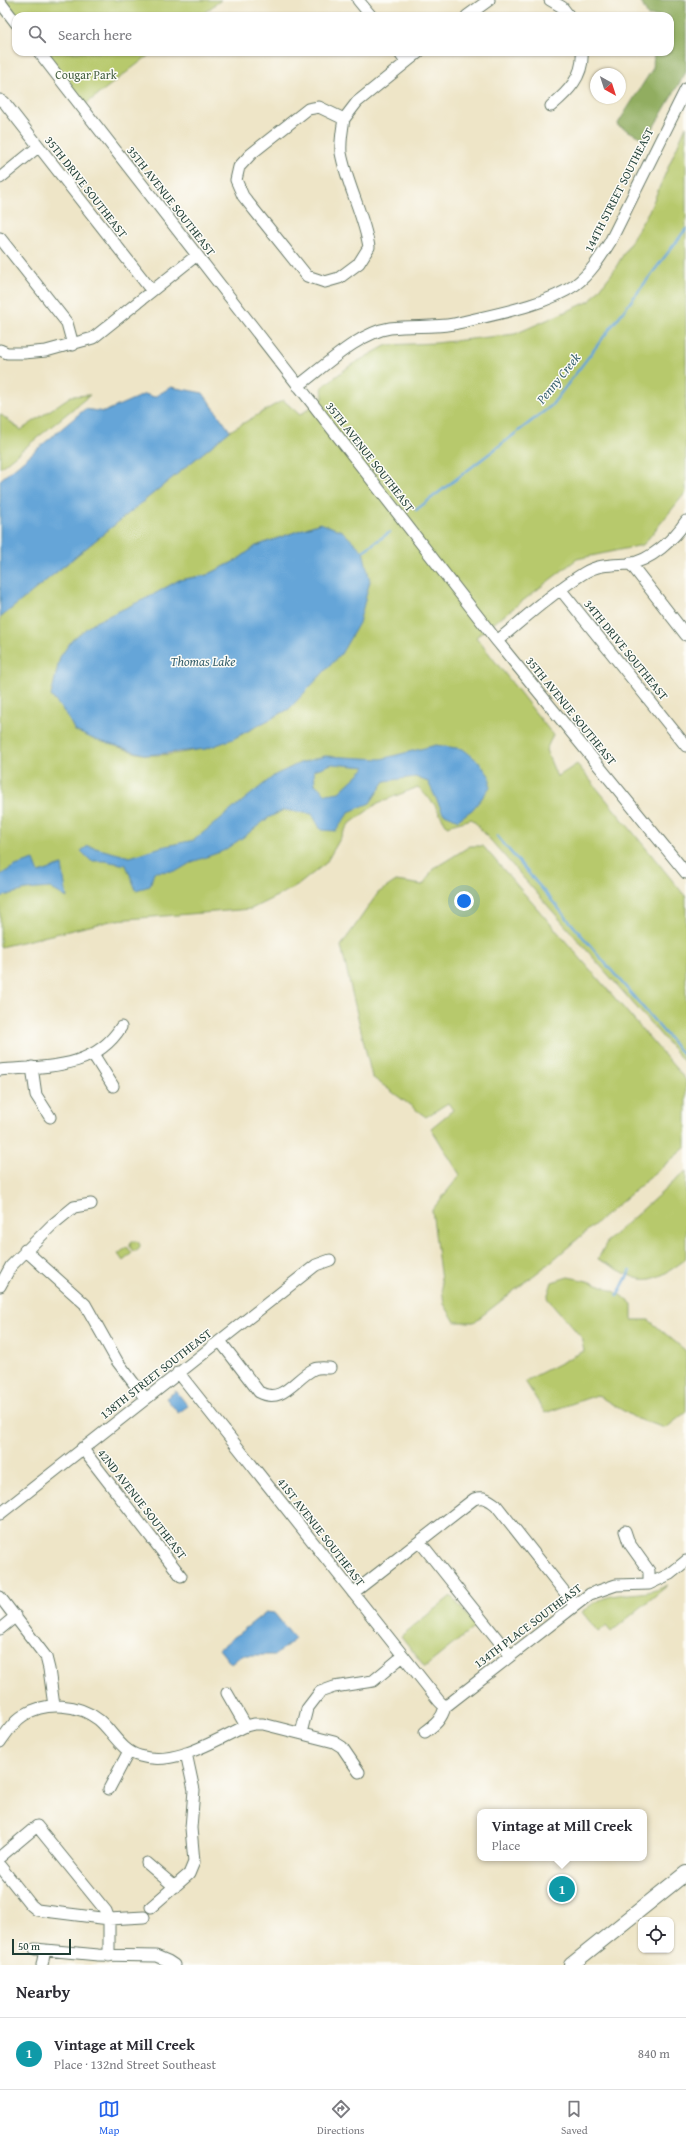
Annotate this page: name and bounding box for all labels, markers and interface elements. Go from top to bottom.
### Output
search box [12,12,674,56]
icon: search [26,23,48,45]
text: Search here [58,24,132,45]
park label: Cougar Park [55,66,118,83]
north arrow [590,68,626,104]
street label: 144TH STREET SOUTHEAST [580,124,657,255]
street label: 35TH DRIVE SOUTHEAST [41,132,132,241]
street label: 35TH AVENUE SOUTHEAST [123,142,220,259]
water label: Penny Creek [531,349,585,409]
street label: 35TH AVENUE SOUTHEAST [322,398,419,515]
street label: 34TH DRIVE SOUTHEAST [580,596,673,704]
water label: Thomas Lake [171,652,235,671]
street label: 35TH AVENUE SOUTHEAST [522,653,621,769]
your location [454,891,474,911]
street label: 138TH STREET SOUTHEAST [96,1324,215,1423]
street label: 42ND AVENUE SOUTHEAST [94,1445,191,1563]
street label: 41ST AVENUE SOUTHEAST [274,1474,369,1590]
street label: 134TH PLACE SOUTHEAST [470,1579,585,1672]
popup [477,1809,647,1861]
text: Vintage at Mill Creek [492,1815,632,1836]
text: Place [492,1836,520,1855]
pin: 1 [549,1874,575,1904]
map controls [638,1917,674,1953]
button: locate [638,1917,674,1953]
scale bar [12,1937,71,1956]
text: 50 m [18,1938,40,1954]
text: Nearby [16,1979,70,2004]
text: Vintage at Mill Creek [54,2034,195,2055]
text: 1 [26,2044,32,2063]
text: 840 m [638,2044,670,2063]
text: Place · 132nd Street Southeast [54,2055,216,2074]
tab: Map [98,2098,120,2138]
tab: Directions [317,2098,364,2138]
tab: Saved [561,2098,588,2138]

